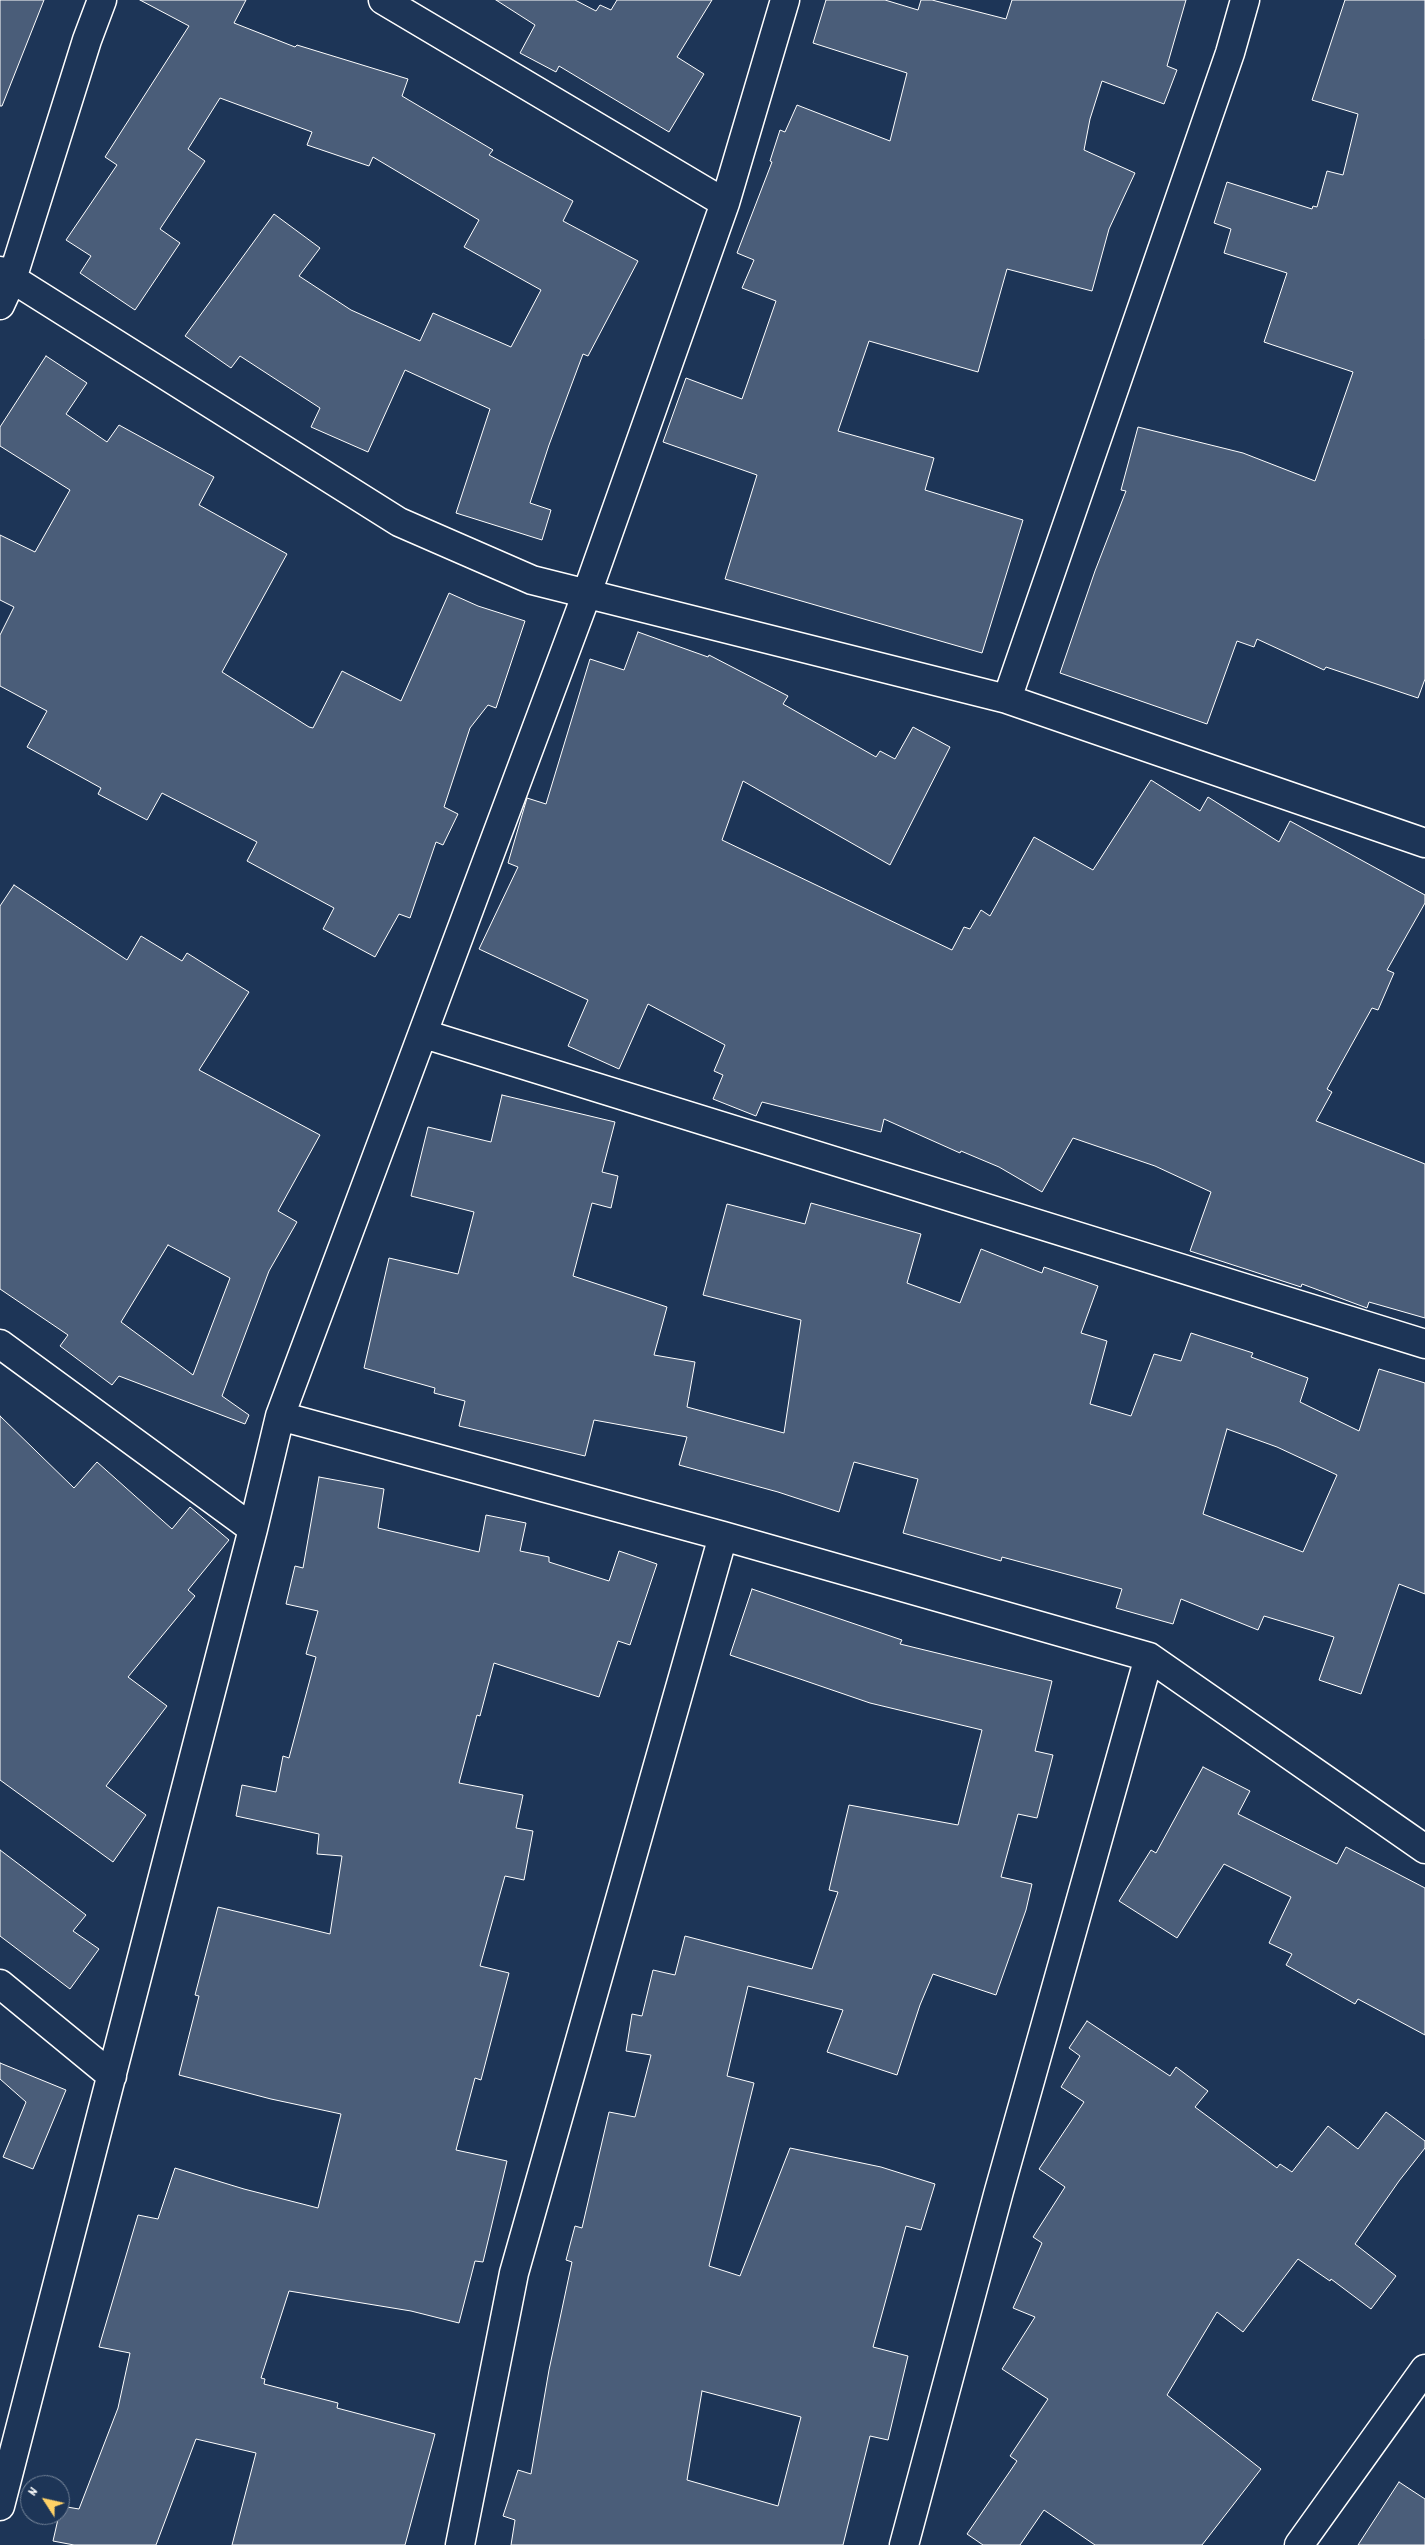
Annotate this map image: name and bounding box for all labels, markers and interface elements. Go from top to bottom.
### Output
north arrow [20,2475,70,2525]
text: N [23,2483,44,2501]

